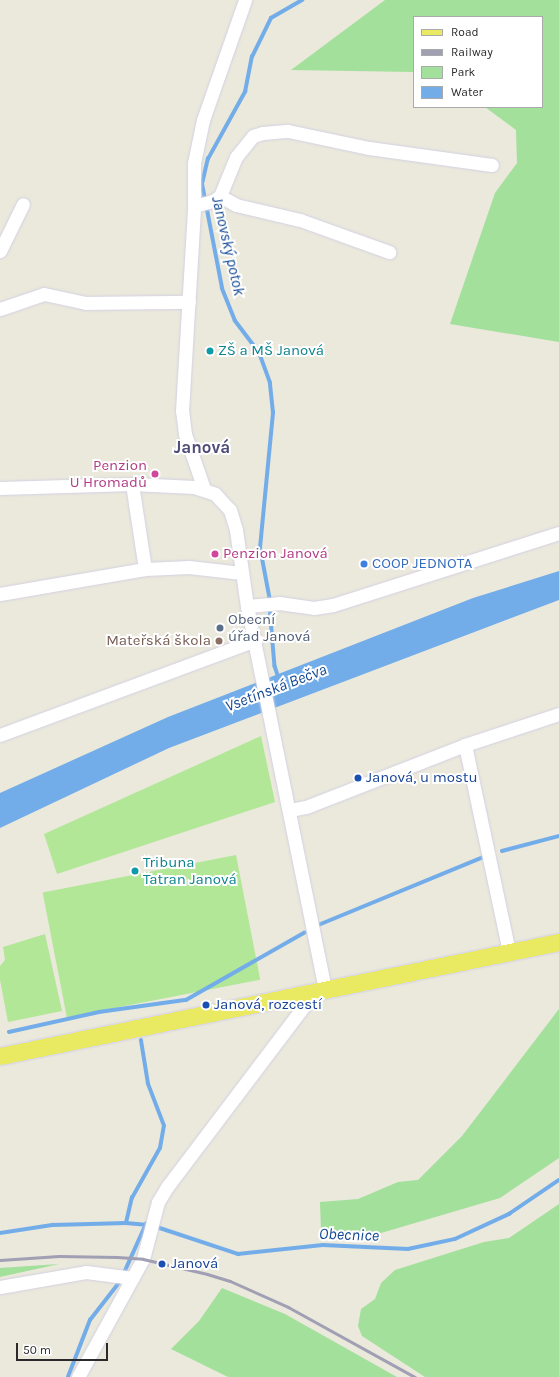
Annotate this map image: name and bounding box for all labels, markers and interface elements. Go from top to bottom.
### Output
legend [413,16,543,108]
text: Road [451,25,479,39]
text: Railway [451,45,493,59]
text: Park [451,65,475,79]
text: Water [451,85,483,99]
water label: Janovský potok [207,194,249,298]
place label: ZŠ a MŠ Janová [218,342,324,360]
marker: ZŠ a MŠ Janová [205,346,215,356]
district label: Janová [174,438,230,458]
place label: Penzion U Hromadů [70,456,147,491]
marker: Penzion U Hromadů [150,469,160,479]
place label: Penzion Janová [223,545,328,563]
marker: Penzion Janová [210,549,220,559]
place label: COOP JEDNOTA [372,555,472,573]
marker: COOP JEDNOTA [359,559,369,569]
place label: Obecní úřad Janová [228,610,311,645]
marker: Obecní úřad Janová [215,623,225,633]
place label: Mateřská škola [106,632,211,650]
marker: Mateřská škola [214,636,224,646]
water label: Vsetínská Bečva [222,660,330,716]
place label: Janová, u mostu [366,769,478,787]
marker: Janová, u mostu [353,773,363,783]
place label: Tribuna Tatran Janová [143,853,237,888]
marker: Tribuna Tatran Janová [130,866,140,876]
place label: Janová, rozcestí [214,996,322,1014]
marker: Janová, rozcestí [201,1000,211,1010]
water label: Obecnice [319,1224,379,1246]
place label: Janová [171,1255,218,1273]
marker: Janová [156,1258,168,1270]
scale bar [18,1335,110,1361]
text: 50 m [23,1343,51,1357]

